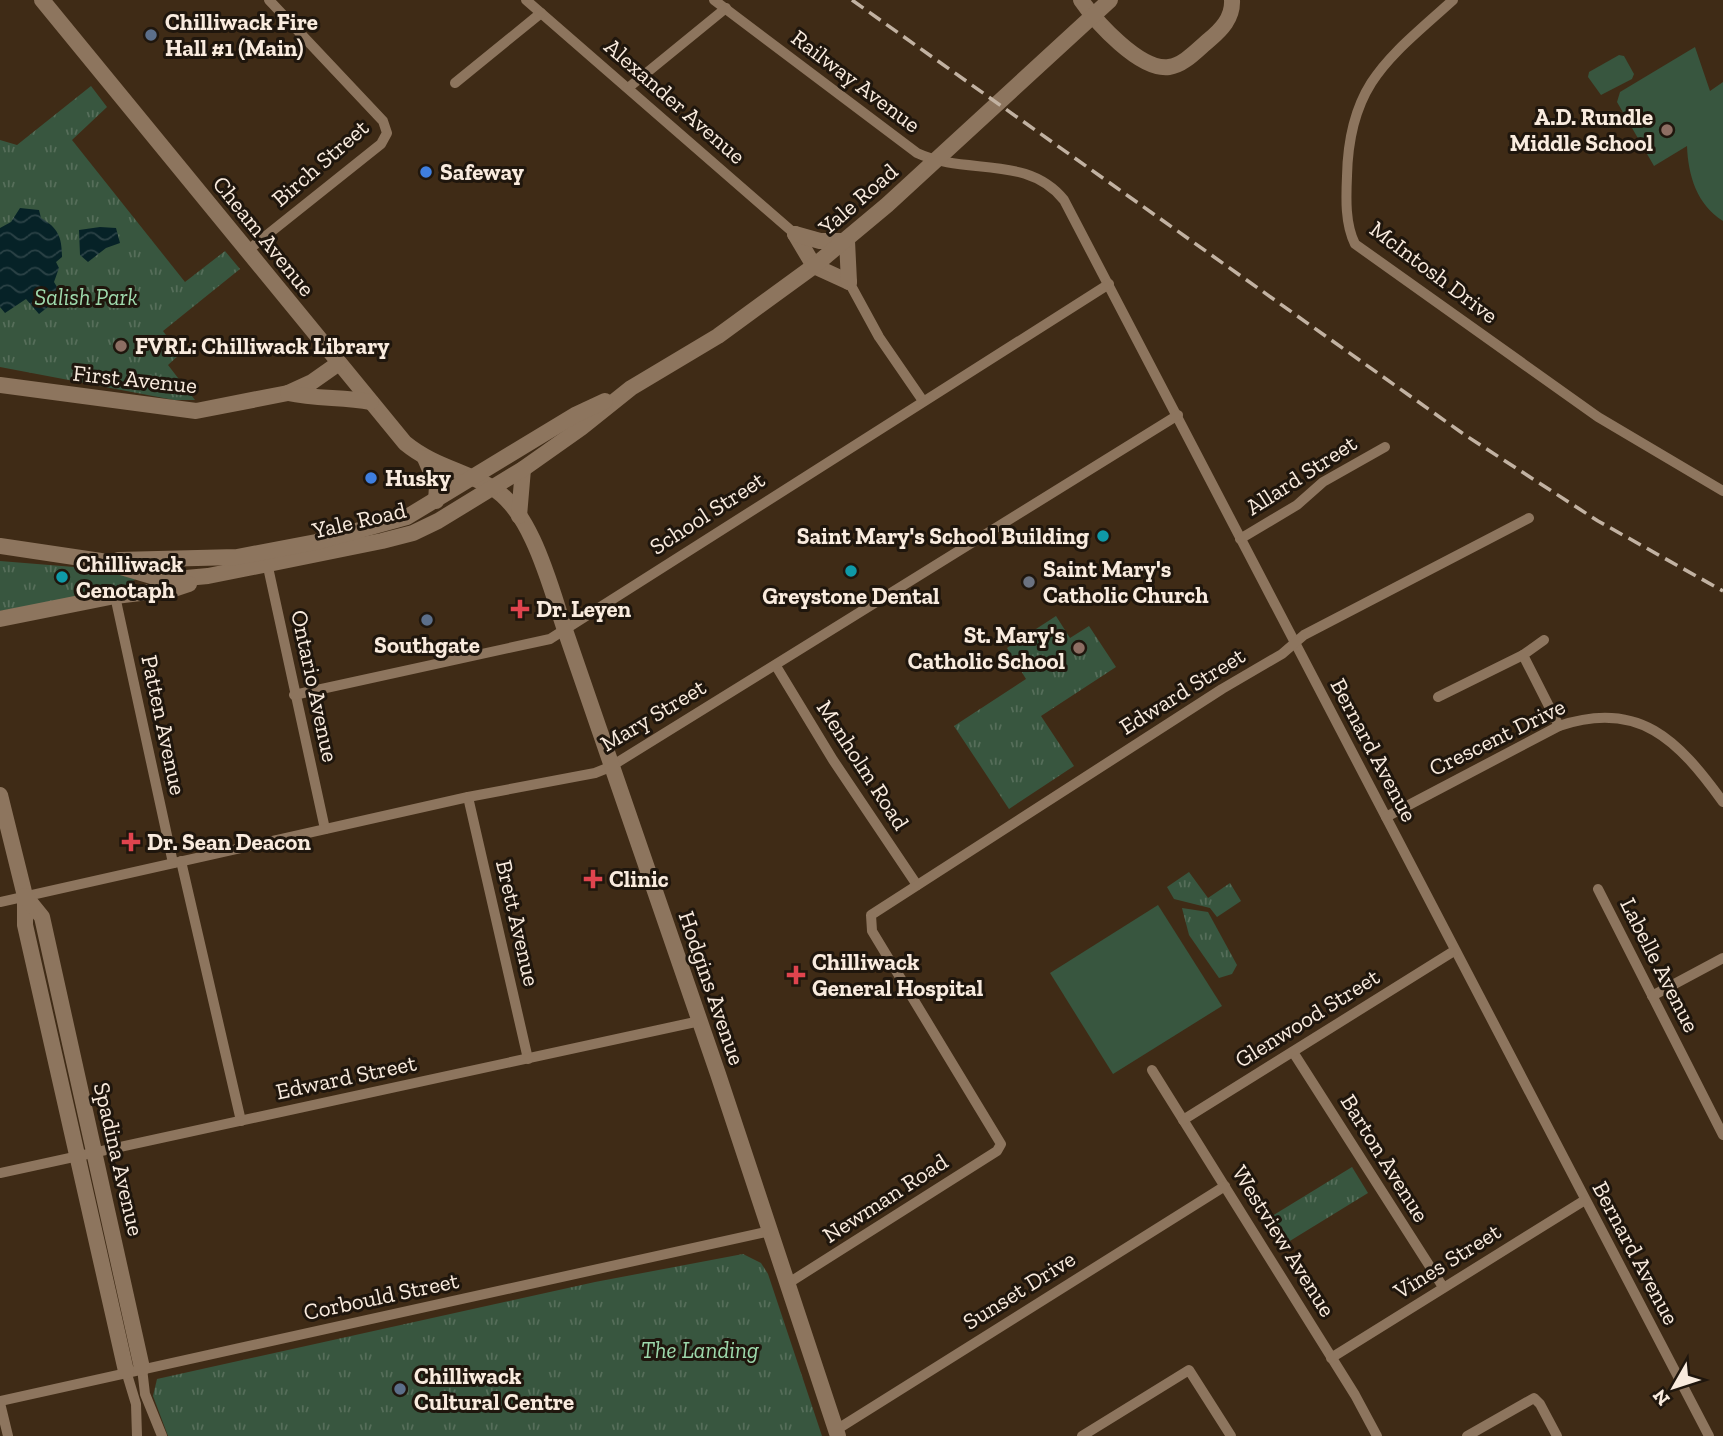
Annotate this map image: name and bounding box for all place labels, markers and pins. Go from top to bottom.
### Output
place label: Chilliwack Fire Hall #1 (Main) [165,8,318,62]
marker: Chilliwack Fire Hall #1 (Main) [143,27,159,43]
place label: A.D. Rundle Middle School [1510,103,1653,157]
marker: A.D. Rundle Middle School [1659,122,1675,138]
place label: Safeway [440,158,525,186]
marker: Safeway [418,164,434,180]
place label: FVRL: Chilliwack Library [135,332,390,360]
marker: FVRL: Chilliwack Library [113,338,129,354]
place label: Husky [385,464,452,492]
marker: Husky [363,470,379,486]
place label: Saint Mary's School Building [797,522,1089,550]
marker: Saint Mary's School Building [1095,528,1111,544]
place label: Chilliwack Cenotaph [76,550,184,604]
place label: Saint Mary's Catholic Church [1043,555,1209,609]
marker: Greystone Dental [843,563,859,579]
marker: Chilliwack Cenotaph [54,569,70,585]
marker: Saint Mary's Catholic Church [1021,574,1037,590]
place label: Greystone Dental [762,582,940,610]
place label: Dr. Leyen [536,595,632,623]
marker: Dr. Leyen [510,599,530,619]
marker: Southgate [419,612,435,628]
place label: St. Mary's Catholic School [908,621,1065,675]
place label: Southgate [374,631,480,659]
marker: St. Mary's Catholic School [1071,640,1087,656]
place label: Dr. Sean Deacon [147,828,311,856]
marker: Dr. Sean Deacon [121,832,141,852]
place label: Clinic [609,865,669,893]
marker: Clinic [583,869,603,889]
place label: Chilliwack General Hospital [812,948,984,1002]
marker: Chilliwack General Hospital [786,965,806,985]
place label: Chilliwack Cultural Centre [414,1362,574,1416]
marker: Chilliwack Cultural Centre [392,1381,408,1397]

